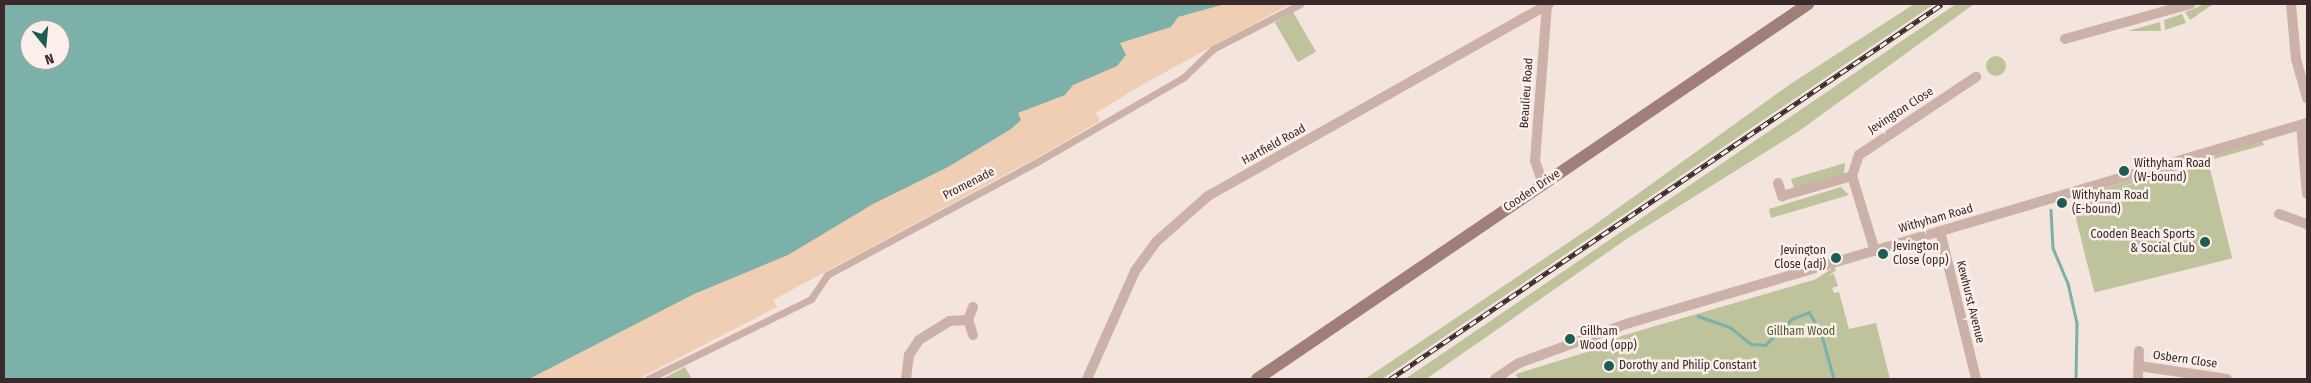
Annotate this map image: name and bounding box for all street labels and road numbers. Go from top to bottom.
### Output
street label: Beaulieu Road [1517,57,1537,129]
street label: Jevington Close [1866,85,1936,137]
street label: Hartfield Road [1240,122,1308,168]
street label: Promenade [941,165,997,203]
street label: Cooden Drive [1501,167,1563,215]
street label: Withyham Road [1897,202,1975,236]
street label: Kewhurst Avenue [1953,259,1987,345]
street label: Osbern Close [2152,348,2218,372]

